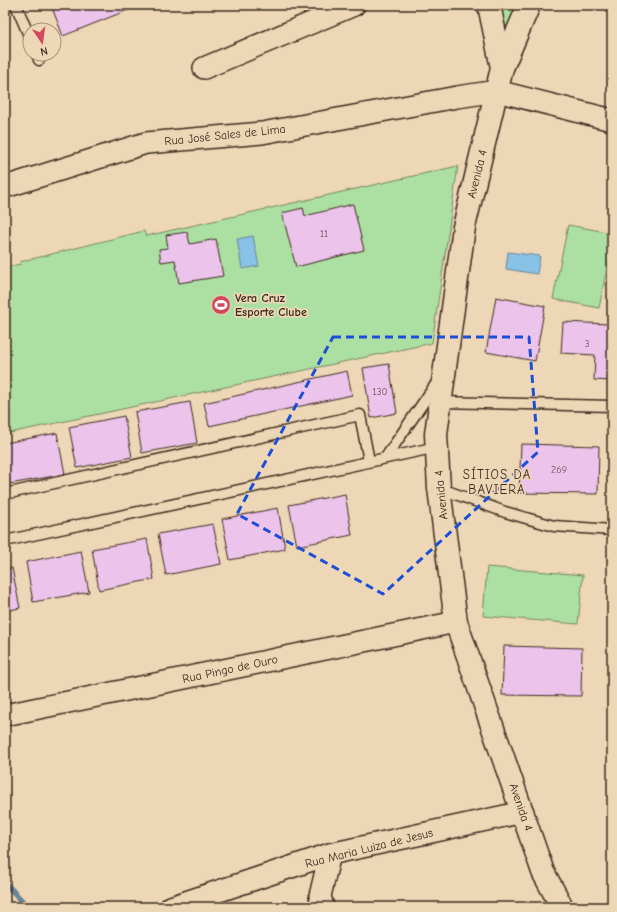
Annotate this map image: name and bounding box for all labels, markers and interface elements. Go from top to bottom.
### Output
north arrow [22,22,62,62]
text: N [39,44,49,58]
street label: Rua José Sales de Lima [164,122,286,148]
street label: Avenida 4 [464,148,490,200]
house number: 11 [320,228,328,240]
place label: Vera Cruz Esporte Clube [235,291,307,319]
sports icon: Vera Cruz Esporte Clube [210,294,232,316]
house number: 3 [584,338,590,350]
house number: 130 [372,386,388,398]
house number: 269 [551,464,567,476]
district label: SÍTIOS DA BAVIERA [463,466,531,497]
street label: Avenida 4 [431,469,451,520]
street label: Rua Pingo de Ouro [181,652,279,686]
street label: Avenida 4 [506,781,536,833]
street label: Rua Maria Luiza de Jesus [304,825,434,871]

